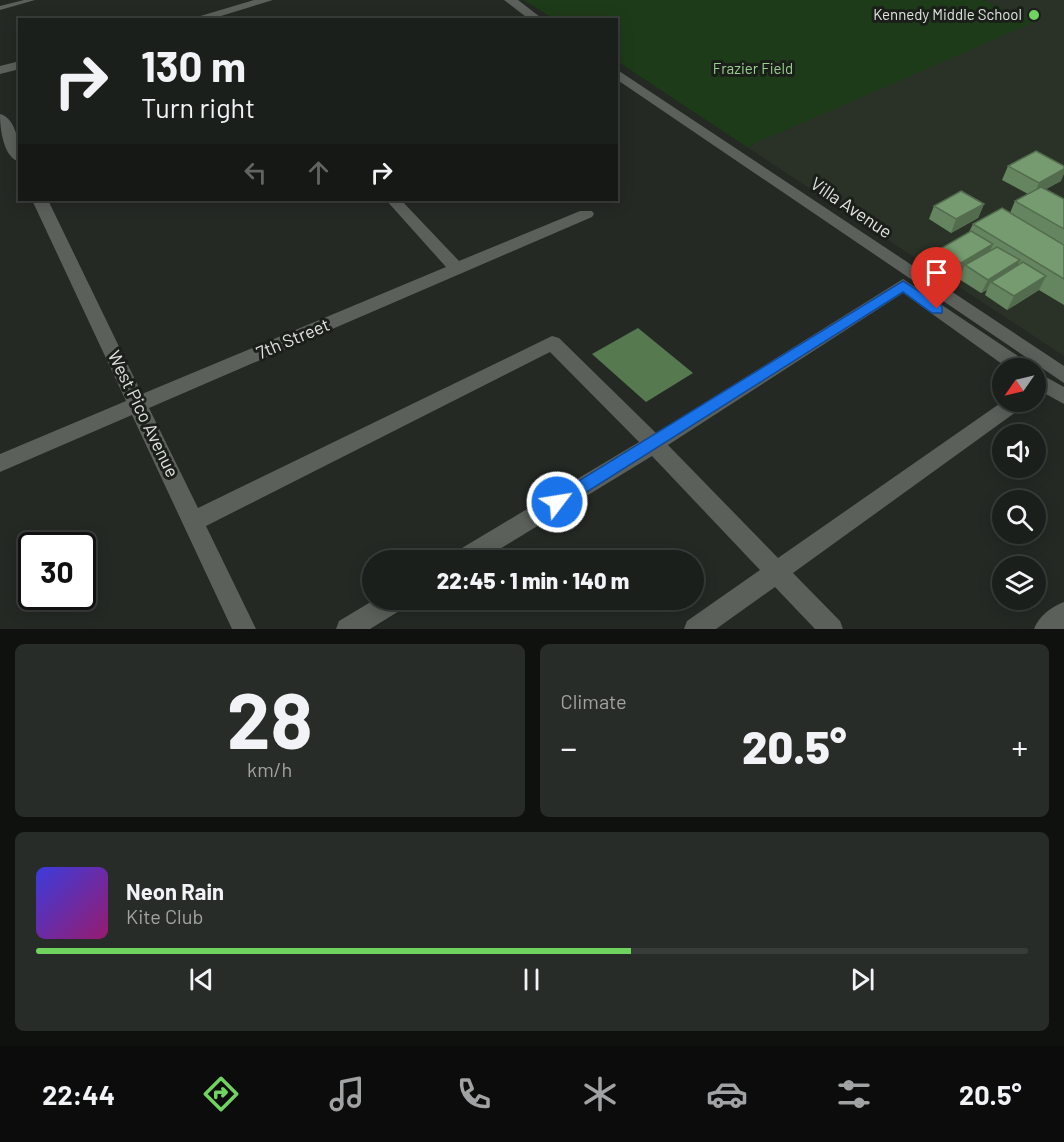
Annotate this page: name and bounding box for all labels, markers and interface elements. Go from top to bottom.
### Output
place label: Kennedy Middle School [873,5,1022,23]
marker: Kennedy Middle School [1027,8,1041,22]
text: 130 m [141,40,246,90]
icon: right [42,42,120,120]
park label: Frazier Field [713,59,793,77]
text: Turn right [141,91,255,123]
icon: left [239,156,272,189]
icon: ahead [302,156,335,189]
icon: right [365,156,398,189]
street label: Villa Avenue [807,172,896,242]
pin [911,247,962,309]
icon: arrive [920,256,953,289]
street label: 7th Street [253,313,333,363]
street label: West Pico Avenue [104,347,184,481]
north arrow [992,358,1046,412]
map controls [992,358,1046,610]
button: sound [992,424,1046,478]
position arrow [525,470,589,534]
button: search [992,490,1046,544]
speed limit sign: 30 [18,532,96,610]
button: layers [992,556,1046,610]
text: 22:45 · 1 min · 140 m [437,567,629,593]
text: 28 [227,671,313,765]
text: Climate [561,689,627,713]
text: 20.5° [742,719,847,773]
text: − [561,727,577,767]
text: + [1012,727,1028,767]
text: km/h [247,757,292,781]
text: Neon Rain [126,878,224,904]
text: Kite Club [126,904,203,928]
icon: previous [185,963,218,996]
icon: pause [515,963,548,996]
icon: next [846,963,879,996]
icon: directions [200,1073,242,1115]
icon: music [326,1073,368,1115]
icon: phone [453,1073,495,1115]
icon: climate [579,1073,621,1115]
icon: car [706,1073,748,1115]
icon: filters [833,1073,875,1115]
text: 22:44 [42,1078,115,1110]
text: 20.5° [959,1078,1022,1110]

